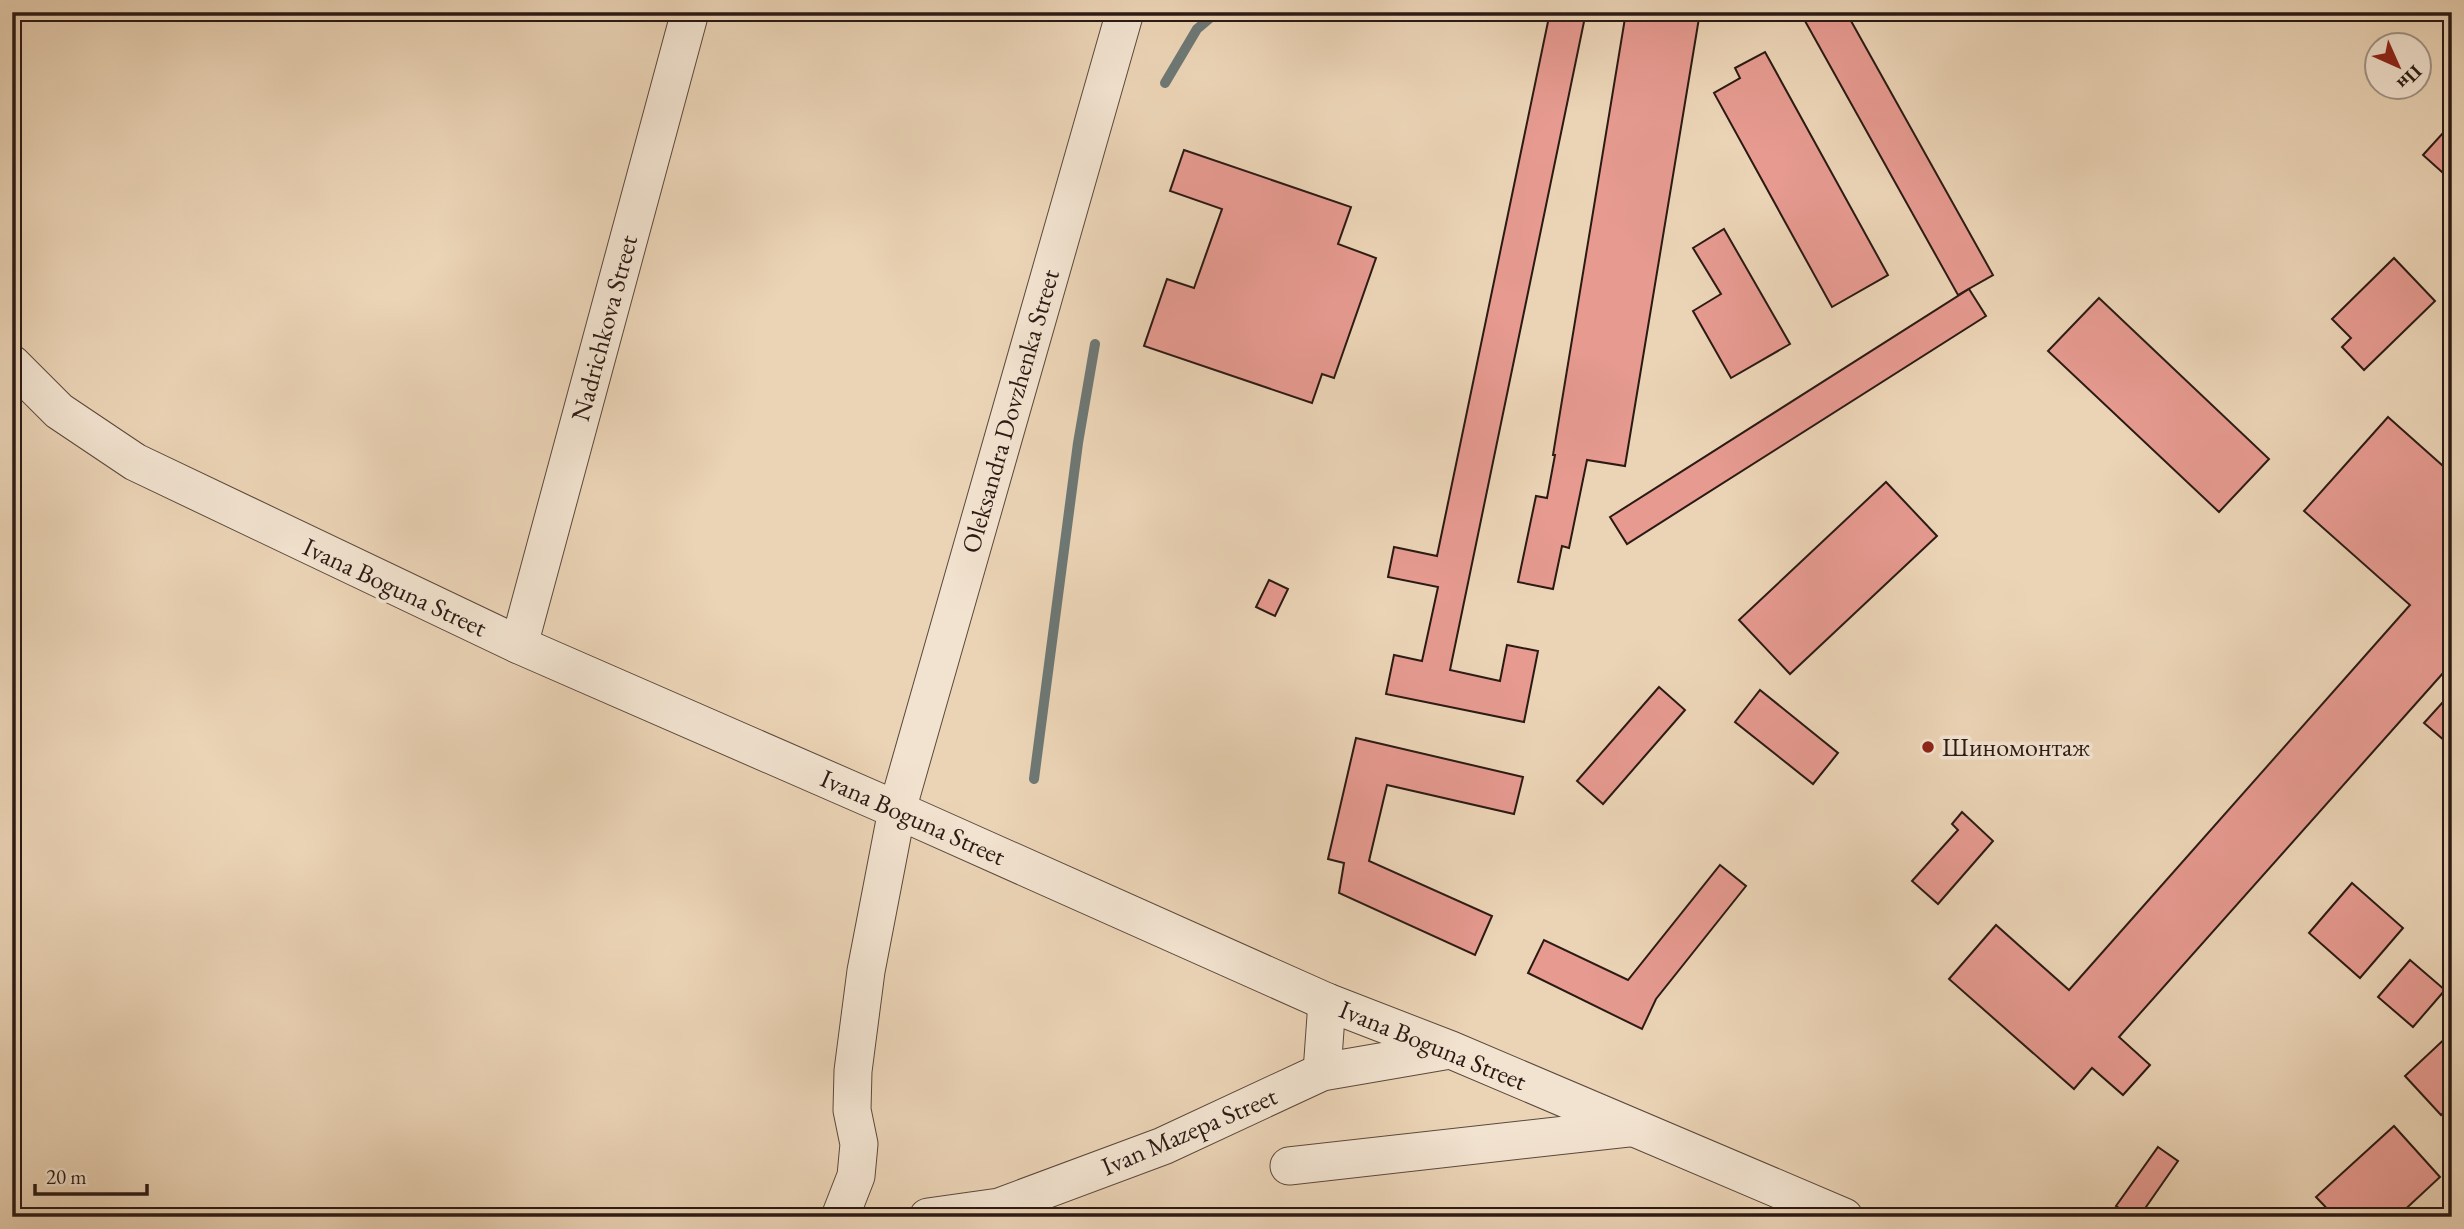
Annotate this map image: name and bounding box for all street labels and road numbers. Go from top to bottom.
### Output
street label: Nadrichkova Street [563,231,645,425]
street label: Oleksandra Dovzhenka Street [953,265,1067,557]
street label: Ivana Boguna Street [298,530,492,644]
street label: Ivana Boguna Street [815,761,1011,873]
street label: Ivana Boguna Street [1334,992,1532,1098]
street label: Ivan Mazepa Street [1096,1079,1282,1183]

